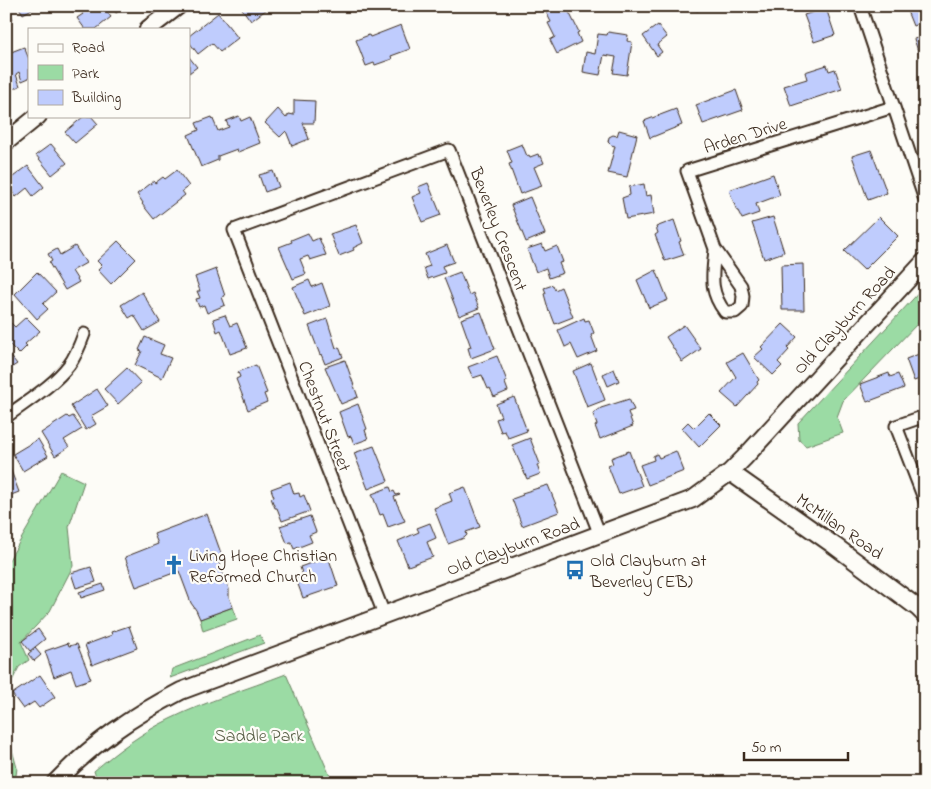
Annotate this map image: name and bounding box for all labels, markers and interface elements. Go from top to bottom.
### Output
legend [28,28,190,118]
text: Road [72,37,105,59]
text: Park [72,63,100,85]
text: Building [71,87,121,110]
street label: Arden Drive [701,112,791,162]
street label: Beverley Crescent [461,163,533,295]
street label: Old Clayburn Road [788,261,903,381]
street label: Chestnut Street [290,358,356,476]
street label: McMillan Road [790,488,888,567]
street label: Old Clayburn Road [443,512,584,584]
place label: Living Hope Christian Reformed Church [189,544,337,591]
place label: Old Clayburn at Beverley (EB) [589,549,707,596]
church icon: Living Hope Christian Reformed Church [163,554,185,576]
bus stop icon: Old Clayburn at Beverley (EB) [564,559,586,581]
park label: Saddle Park [214,724,304,750]
scale bar [744,729,847,761]
text: 50 m [751,737,782,759]

